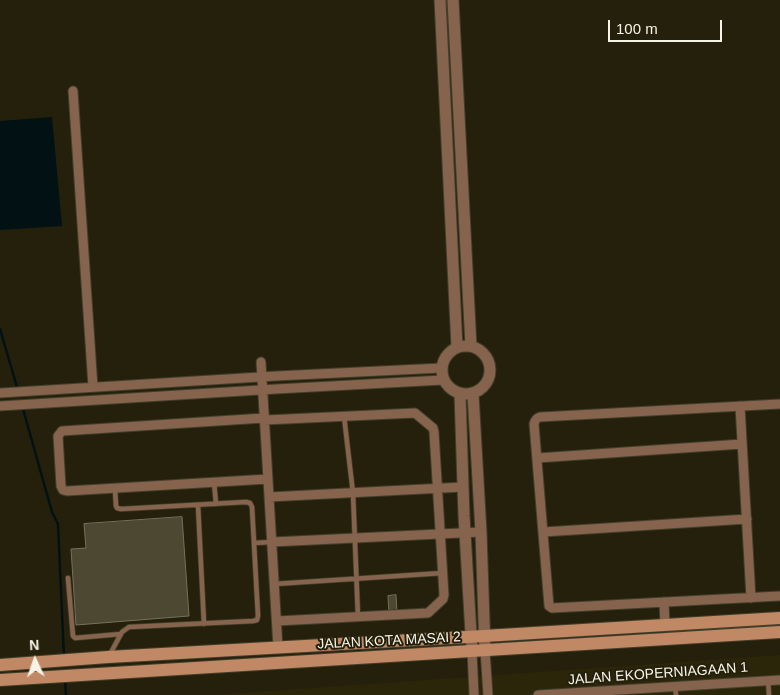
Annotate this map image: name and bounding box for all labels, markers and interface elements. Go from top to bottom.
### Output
scale bar [610,10,724,42]
text: 100 m [616,20,658,37]
street label: JALAN KOTA MASAI 2 [317,629,461,653]
north arrow [10,635,60,685]
text: N [29,637,40,653]
street label: JALAN EKOPERNIAGAAN 1 [567,659,749,689]

